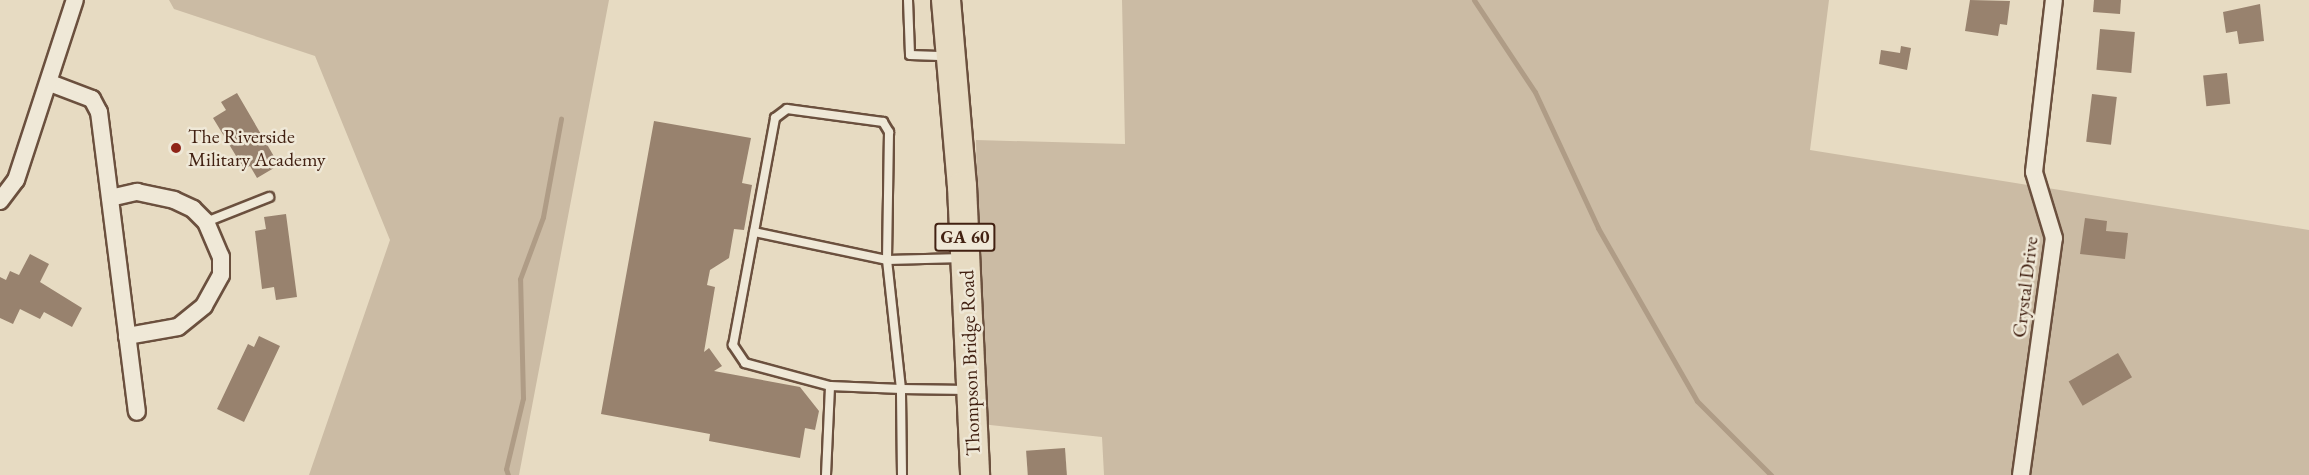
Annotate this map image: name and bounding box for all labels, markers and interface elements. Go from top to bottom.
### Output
place label: The Riverside Military Academy [188,124,325,171]
marker: The Riverside Military Academy [169,141,183,155]
road number: GA 60 [934,222,996,252]
street label: Crystal Drive [2007,235,2043,339]
street label: Thompson Bridge Road [955,270,985,456]

